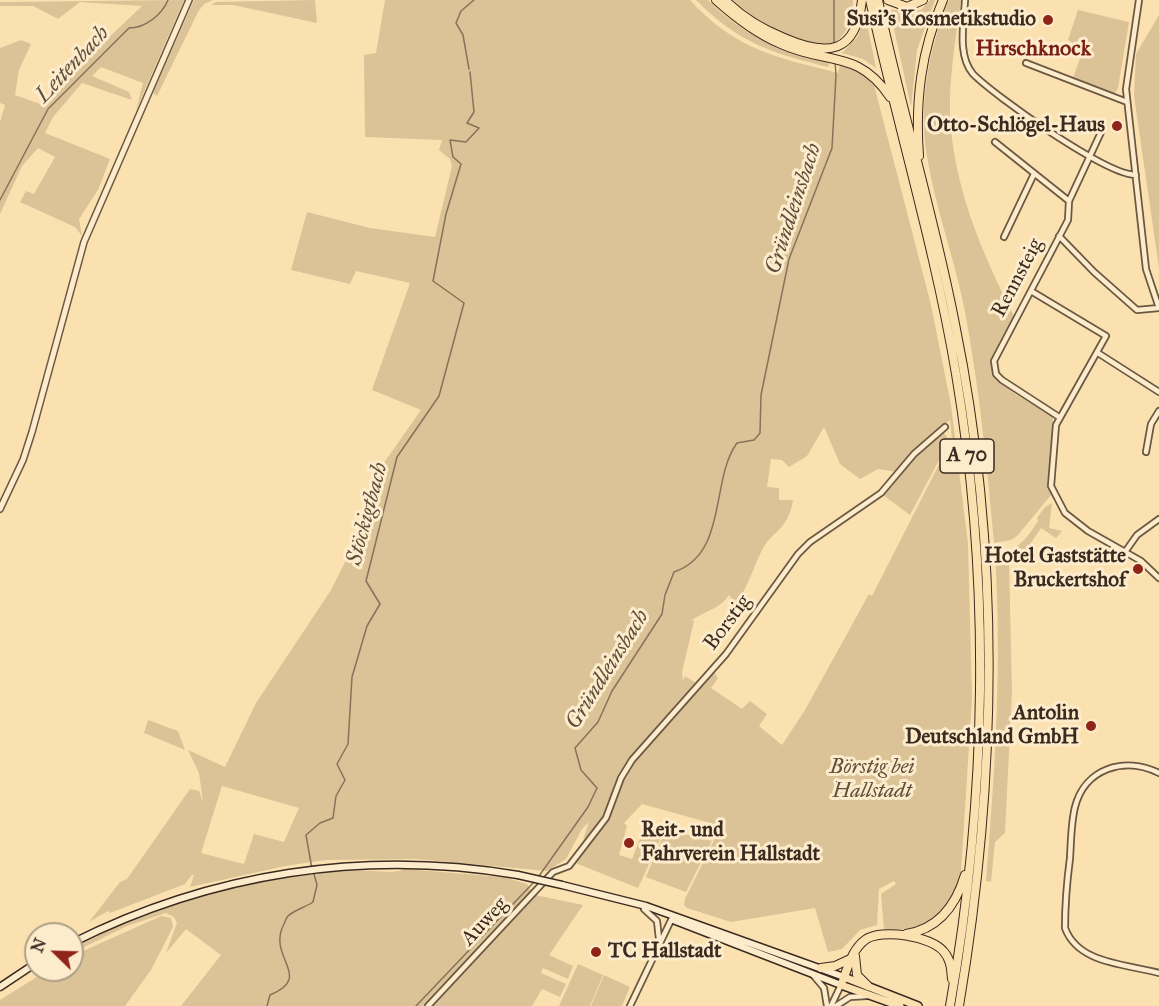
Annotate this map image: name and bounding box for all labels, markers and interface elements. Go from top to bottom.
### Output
place label: Susi's Kosmetikstudio [847,7,1036,33]
marker: Susi's Kosmetikstudio [1041,13,1055,27]
water label: Leitenbach [31,21,115,109]
district label: Hirschknock [975,37,1091,63]
place label: Otto-Schlögel-Haus [927,113,1105,139]
marker: Otto-Schlögel-Haus [1110,119,1124,133]
water label: Gründleinsbach [760,140,828,278]
street label: Rennsteig [987,234,1049,322]
road number: A 70 [940,439,994,473]
water label: Stöckigtbach [342,460,394,568]
place label: Hotel Gaststätte Bruckertshof [984,544,1126,594]
marker: Hotel Gaststätte Bruckertshof [1131,562,1145,576]
street label: Borstig [699,590,757,656]
water label: Gründleinsbach [561,605,655,735]
place label: Antolin Deutschland GmbH [905,701,1079,751]
marker: Antolin Deutschland GmbH [1084,719,1098,733]
park label: Börstig bei Hallstadt [829,755,915,805]
place label: Reit- und Fahrverein Hallstadt [641,818,820,868]
marker: Reit- und Fahrverein Hallstadt [622,836,636,850]
street label: Auweg [456,893,514,951]
north arrow [24,922,84,982]
text: N [27,936,50,956]
place label: TC Hallstadt [608,939,722,965]
marker: TC Hallstadt [589,945,603,959]

